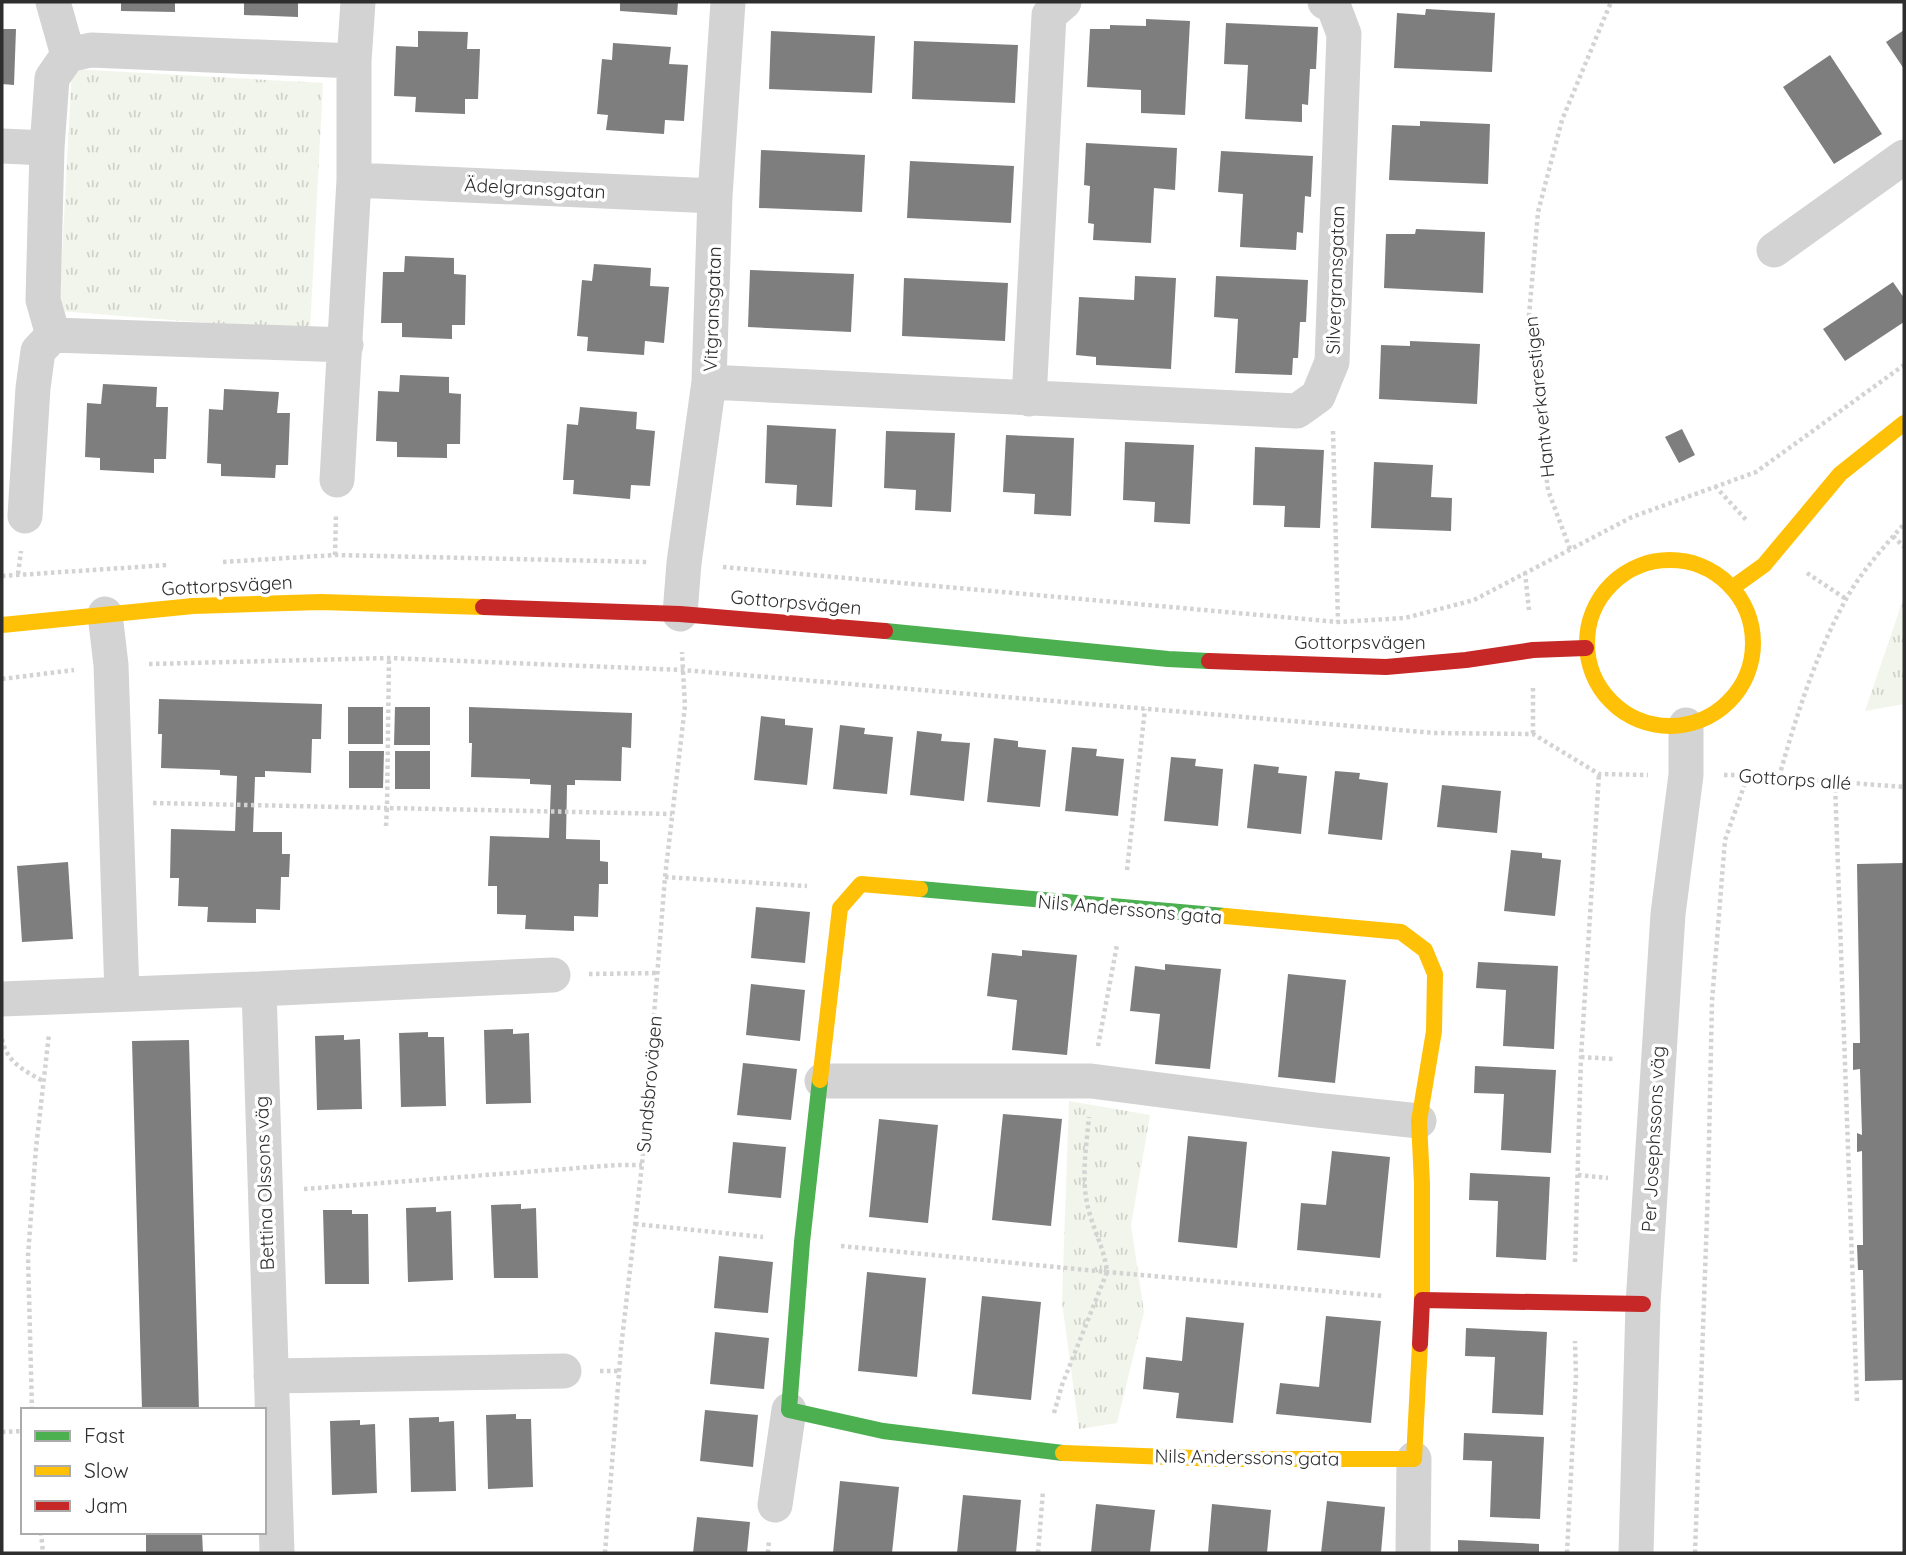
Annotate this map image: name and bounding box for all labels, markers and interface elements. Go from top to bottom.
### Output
street label: Ädelgransgatan [464,172,606,204]
street label: Silvergransgatan [1320,205,1350,355]
street label: Vitgransgatan [698,246,726,372]
street label: Hantverkarestigen [1519,315,1559,479]
street label: Gottorpsvägen [161,570,293,600]
street label: Gottorpsvägen [730,584,862,620]
street label: Gottorpsvägen [1294,630,1426,654]
street label: Gottorps allé [1738,763,1852,795]
street label: Nils Anderssons gata [1037,889,1223,929]
street label: Sundsbrovägen [631,1015,667,1153]
street label: Per Josephssons väg [1636,1045,1670,1233]
street label: Bettina Olssons väg [249,1095,279,1271]
legend [21,1408,266,1534]
text: Fast [84,1422,125,1448]
street label: Nils Anderssons gata [1154,1443,1340,1471]
text: Slow [84,1457,129,1483]
text: Jam [84,1492,128,1518]

